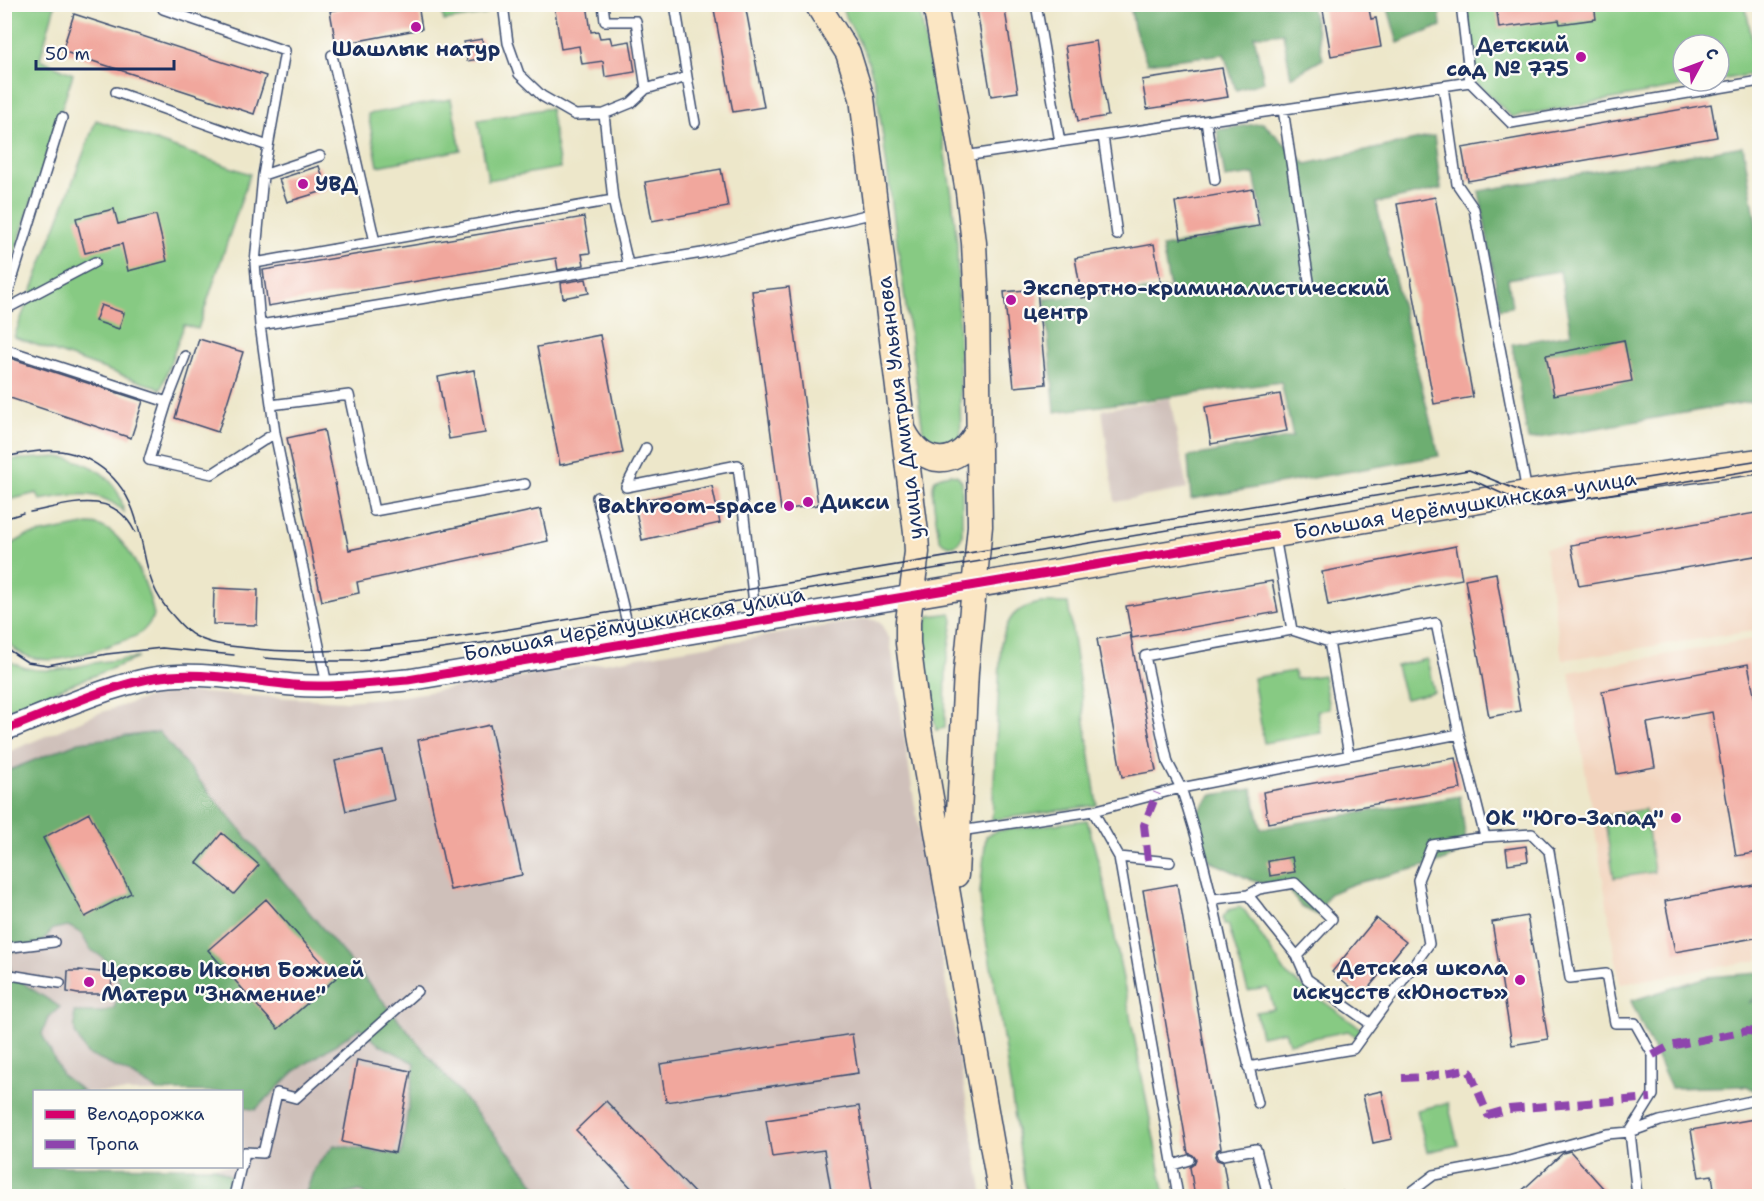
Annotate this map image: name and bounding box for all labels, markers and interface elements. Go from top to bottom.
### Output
marker: Шашлык натур [409,20,423,34]
place label: Детский сад № 775 [1446,31,1569,83]
scale bar [36,33,174,71]
north arrow [1671,33,1731,93]
place label: Шашлык натур [332,35,500,63]
text: 50 m [45,42,90,66]
text: С [1701,43,1723,64]
marker: Детский сад № 775 [1574,50,1588,64]
place label: УВД [315,170,358,198]
marker: УВД [296,177,310,191]
place label: Экспертно-криминалистический центр [1023,274,1390,326]
street label: улица Дмитрия Ульянова [870,275,930,541]
marker: Экспертно-криминалистический центр [1004,293,1018,307]
street label: Большая Черёмушкинская улица [1292,464,1638,546]
place label: Дикси [820,488,890,516]
place label: Bathroom-space [598,492,777,520]
marker: Дикси [801,495,815,509]
marker: Bathroom-space [782,499,796,513]
street label: Большая Черёмушкинская улица [461,580,807,668]
place label: ОК "Юго-Запад" [1485,804,1664,832]
marker: ОК "Юго-Запад" [1669,811,1683,825]
place label: Детская школа искусств «Юность» [1292,954,1509,1006]
place label: Церковь Иконы Божией Матери "Знамение" [101,956,365,1008]
marker: Детская школа искусств «Юность» [1513,973,1527,987]
marker: Церковь Иконы Божией Матери "Знамение" [82,975,96,989]
legend [33,1090,243,1168]
text: Велодорожка [87,1102,205,1126]
text: Тропа [87,1132,139,1156]

